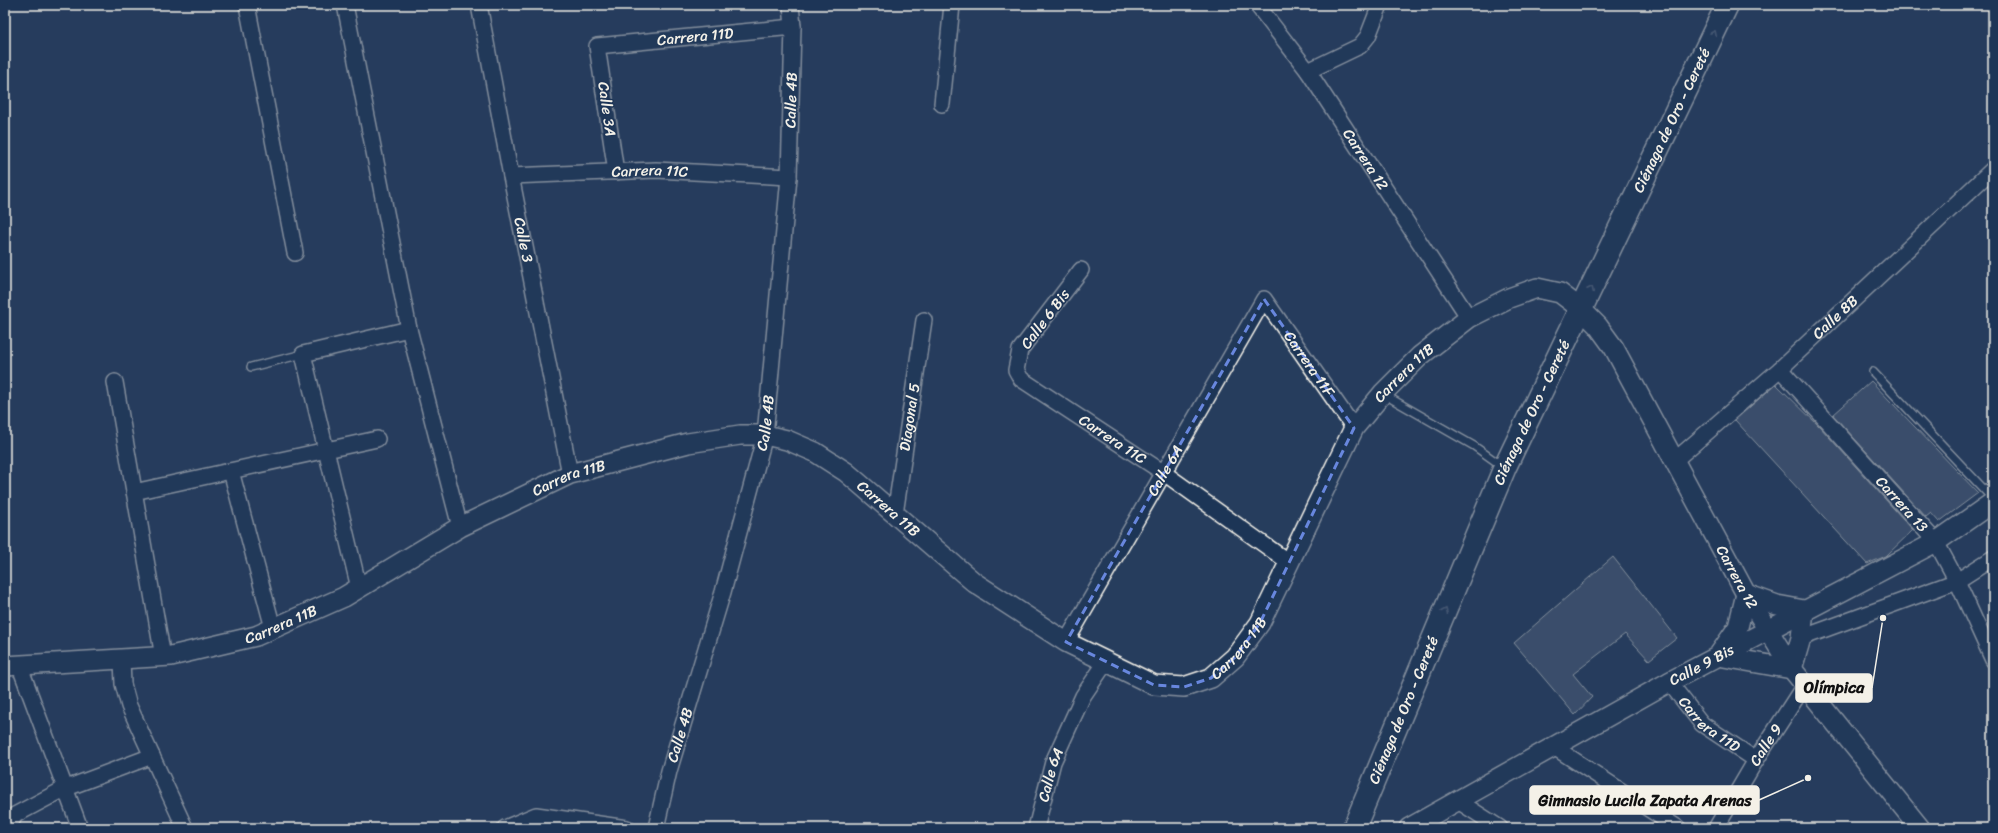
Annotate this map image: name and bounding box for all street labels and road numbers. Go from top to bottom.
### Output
street label: Carrera 11D [656,20,734,53]
street label: Ciénaga de Oro - Cereté [1626,43,1718,197]
street label: Calle 4B [777,71,805,128]
street label: Calle 3A [590,80,624,138]
street label: Carrera 12 [1336,123,1396,196]
street label: Carrera 11C [611,157,690,185]
street label: Calle 3 [506,215,541,265]
street label: Calle 6 Bis [1014,283,1076,355]
street label: Calle 8B [1806,288,1865,346]
street label: Carrera 11F [1277,325,1342,403]
street label: Ciénaga de Oro - Cereté [1486,335,1577,489]
street label: Carrera 11B [1367,336,1440,409]
street label: Diagonal 5 [892,381,927,453]
street label: Calle 4B [748,393,782,454]
street label: Carrera 11C [1073,407,1152,472]
street label: Calle 6A [1140,440,1190,501]
street label: Carrera 11B [528,452,609,503]
street label: Carrera 13 [1869,470,1935,539]
street label: Carrera 11B [851,474,926,544]
street label: Carrera 12 [1709,540,1765,614]
street label: Carrera 11B [242,597,322,651]
street label: Carrera 11B [1204,612,1274,686]
street label: Ciénaga de Oro - Cereté [1361,632,1446,788]
street label: Calle 9 Bis [1664,637,1739,693]
street label: Carrera 11D [1672,690,1746,759]
street label: Calle 4B [659,704,701,766]
street label: Calle 9 [1742,718,1789,771]
street label: Calle 6A [1030,743,1071,805]

